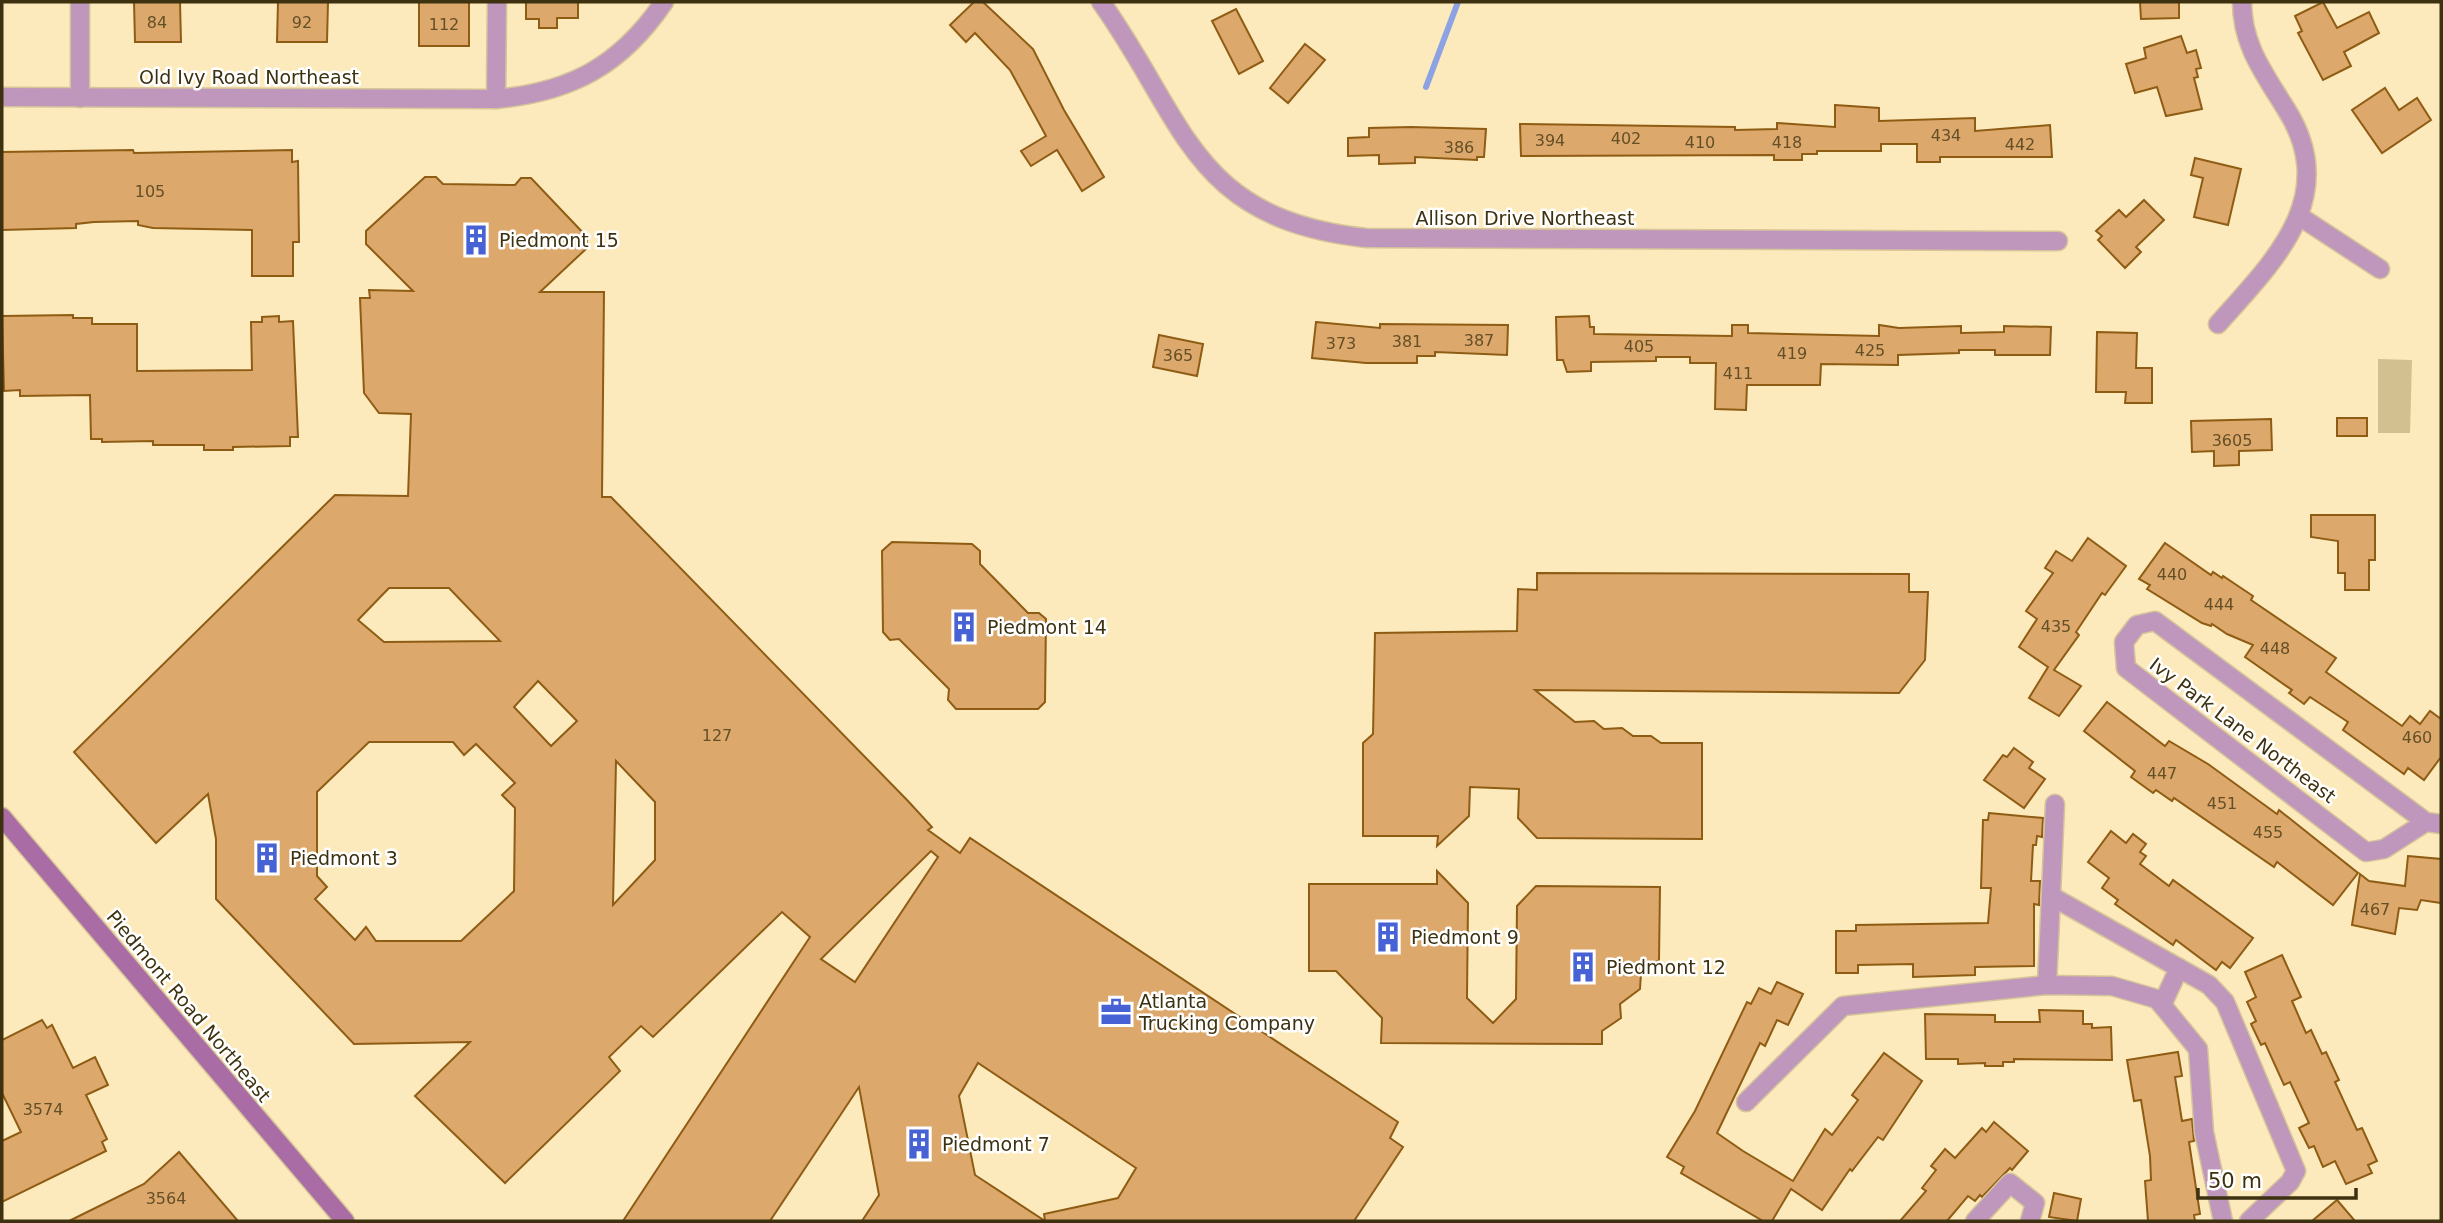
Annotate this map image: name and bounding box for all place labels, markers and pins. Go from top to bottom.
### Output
building icon: Piedmont 15 [459,223,493,257]
place label: Piedmont 15 [499,229,619,251]
building icon: Piedmont 14 [947,610,981,644]
place label: Piedmont 14 [987,616,1107,638]
building icon: Piedmont 3 [250,841,284,875]
place label: Piedmont 3 [290,847,398,869]
building icon: Piedmont 9 [1371,920,1405,954]
place label: Piedmont 9 [1411,926,1519,948]
building icon: Piedmont 12 [1566,950,1600,984]
place label: Piedmont 12 [1606,956,1726,978]
place label: Atlanta Trucking Company [1138,990,1315,1034]
office icon: Atlanta Trucking Company [1099,995,1133,1029]
building icon: Piedmont 7 [902,1127,936,1161]
place label: Piedmont 7 [942,1133,1050,1155]

